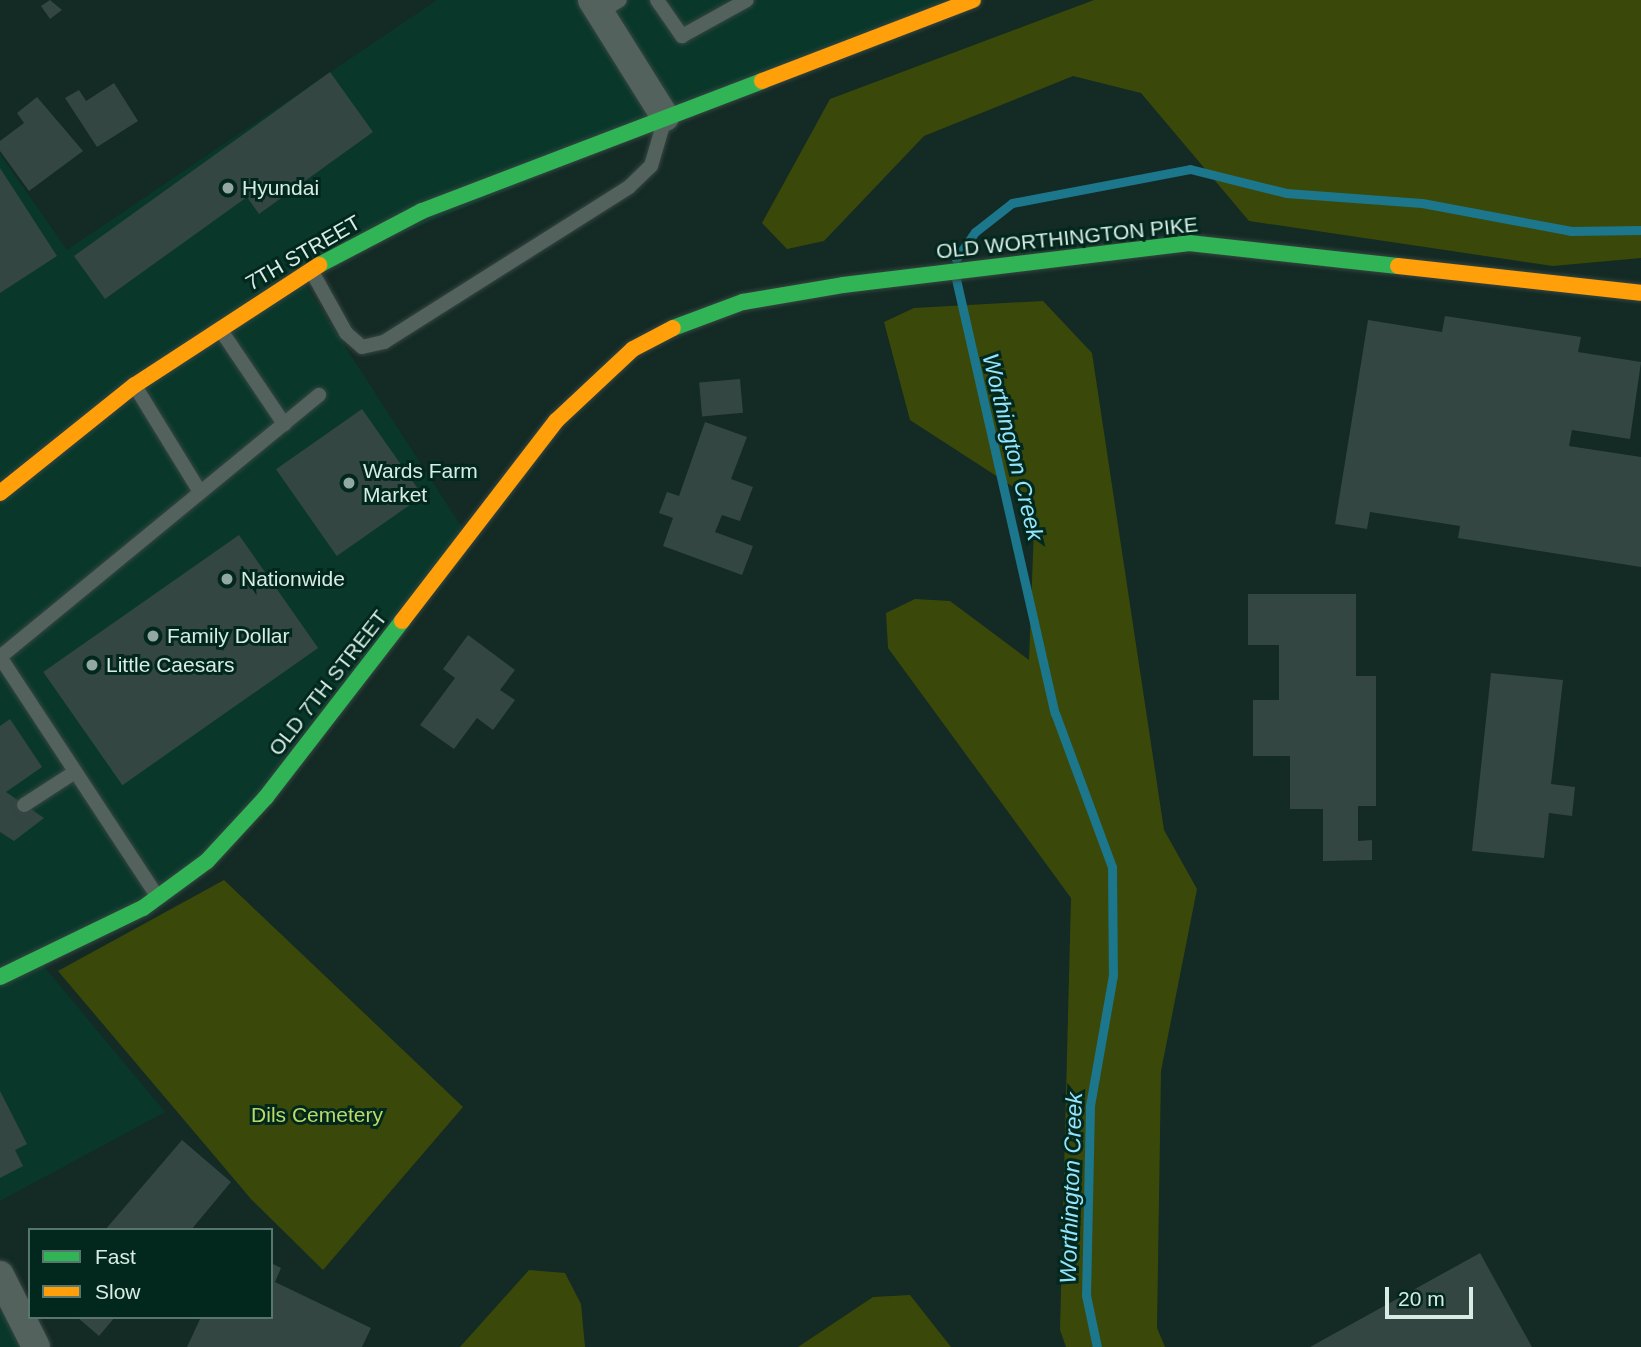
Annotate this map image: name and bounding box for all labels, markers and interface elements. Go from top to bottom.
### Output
place label: Hyundai [242,175,319,201]
marker: Hyundai [220,180,236,196]
street label: 7TH STREET [241,210,365,296]
street label: OLD WORTHINGTON PIKE [935,212,1199,264]
water label: Worthington Creek [976,351,1050,543]
place label: Wards Farm Market [363,458,478,508]
marker: Wards Farm Market [341,475,357,491]
place label: Nationwide [241,566,345,592]
marker: Nationwide [219,571,235,587]
street label: OLD 7TH STREET [263,605,393,761]
place label: Family Dollar [167,623,290,649]
marker: Family Dollar [145,628,161,644]
place label: Little Caesars [106,652,234,678]
marker: Little Caesars [84,657,100,673]
water label: Worthington Creek [1054,1092,1088,1284]
park label: Dils Cemetery [251,1102,383,1128]
legend [28,1228,273,1319]
text: Fast [95,1245,136,1268]
scale bar [1389,1274,1476,1318]
text: Slow [95,1280,141,1303]
text: 20 m [1398,1287,1445,1310]

